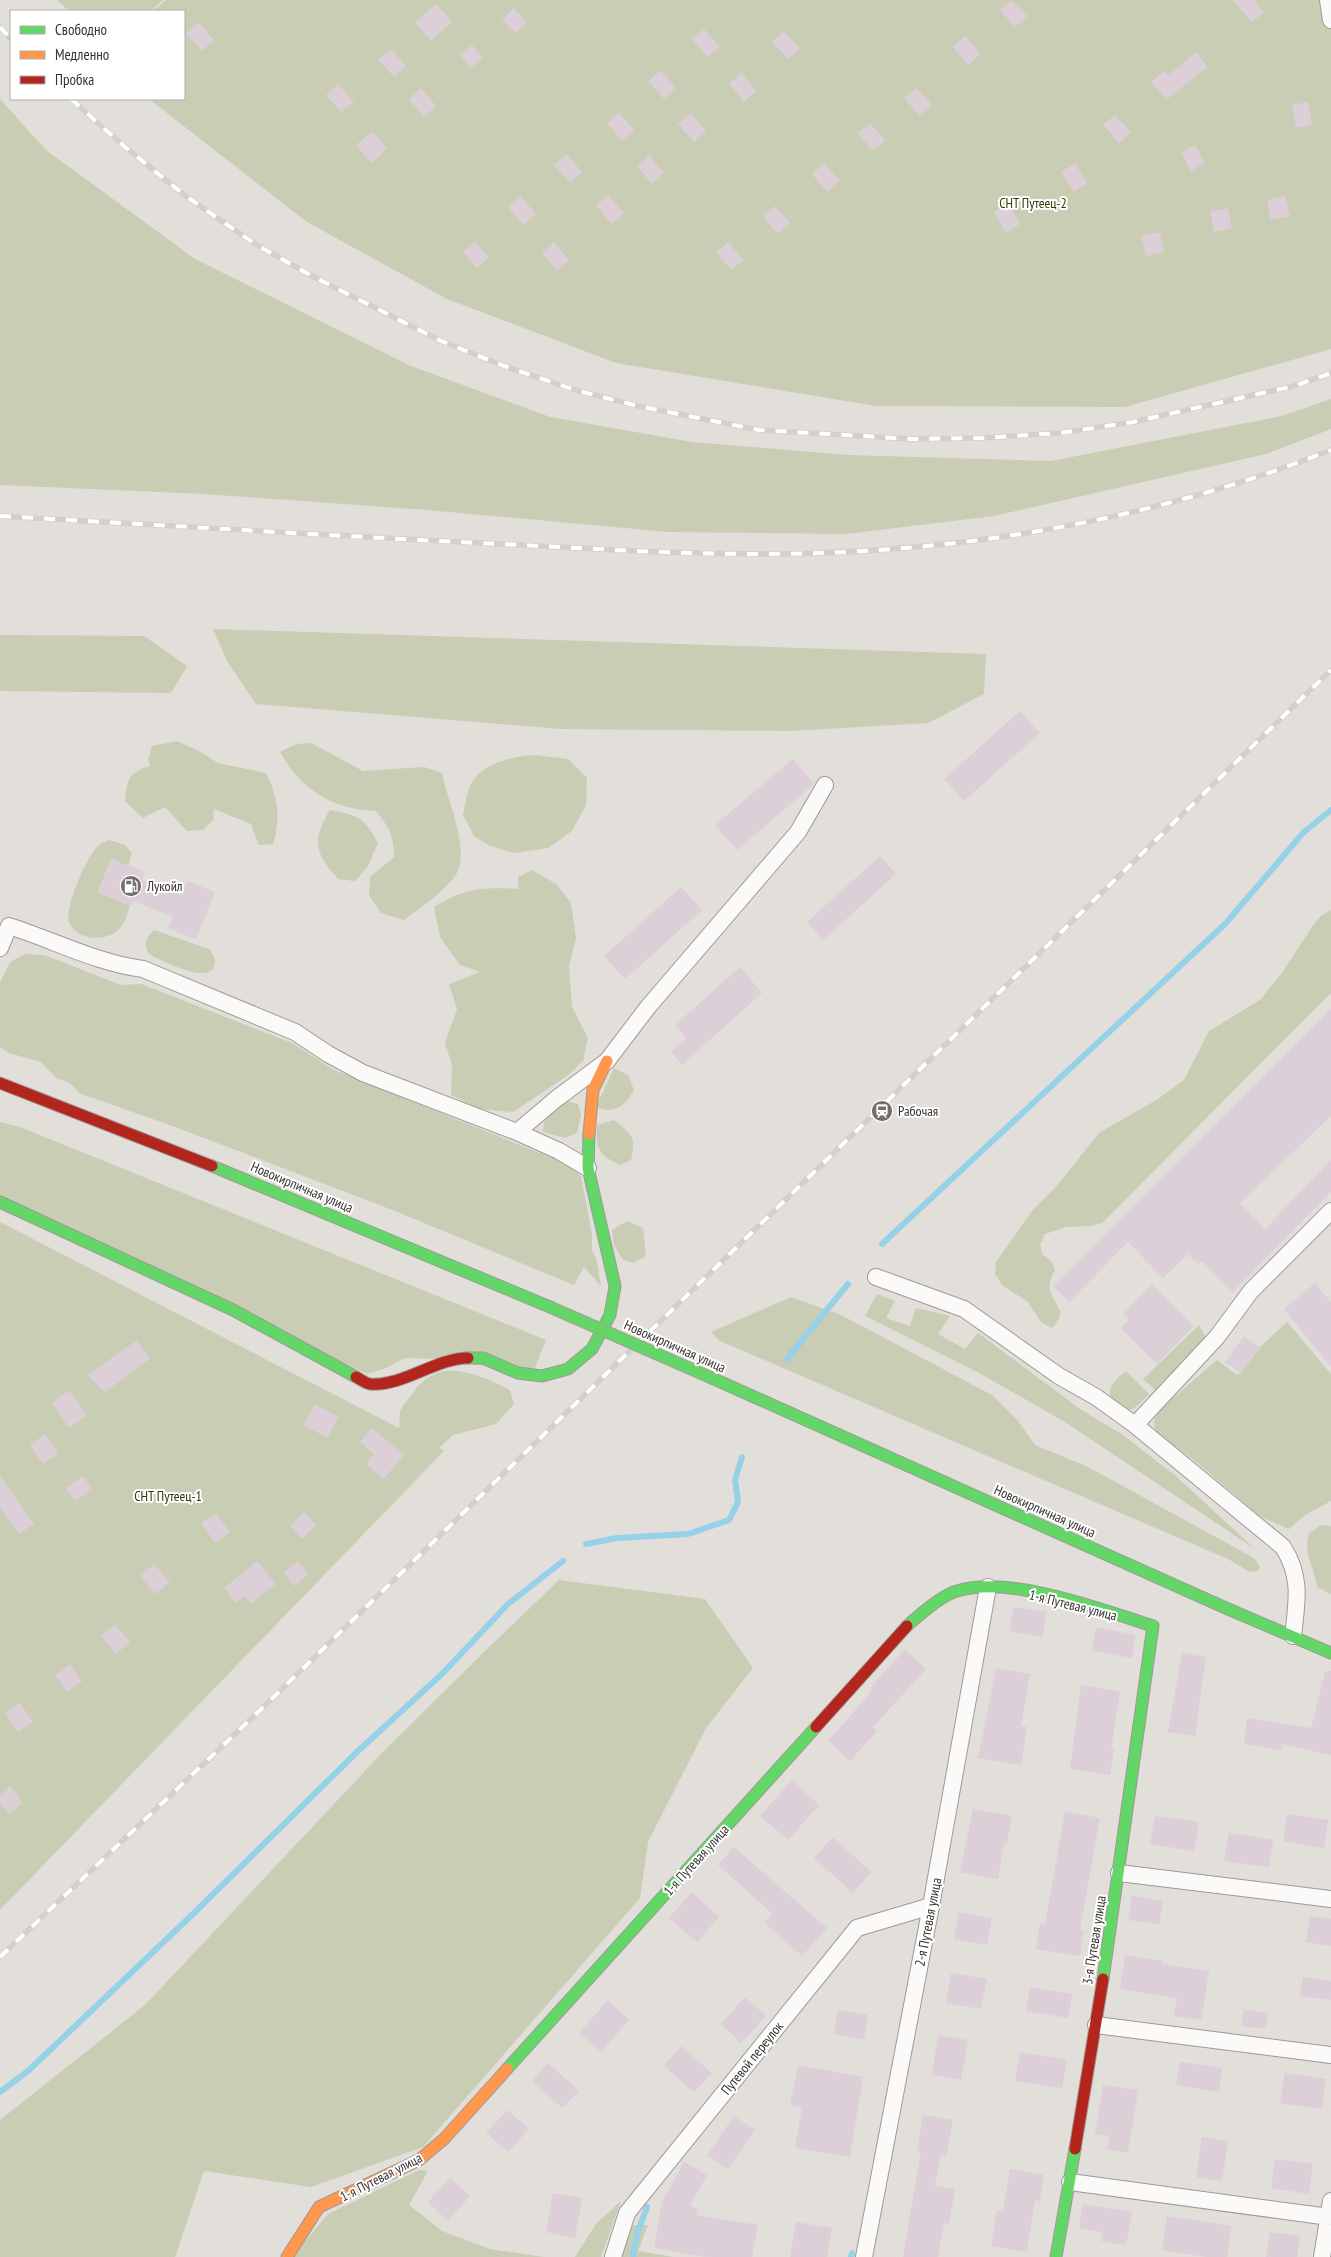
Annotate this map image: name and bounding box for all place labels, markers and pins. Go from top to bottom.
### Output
fuel station icon: Лукойл [119,874,143,898]
place label: Лукойл [146,877,183,895]
station icon: Рабочая [870,1099,894,1123]
place label: Рабочая [898,1102,938,1120]

